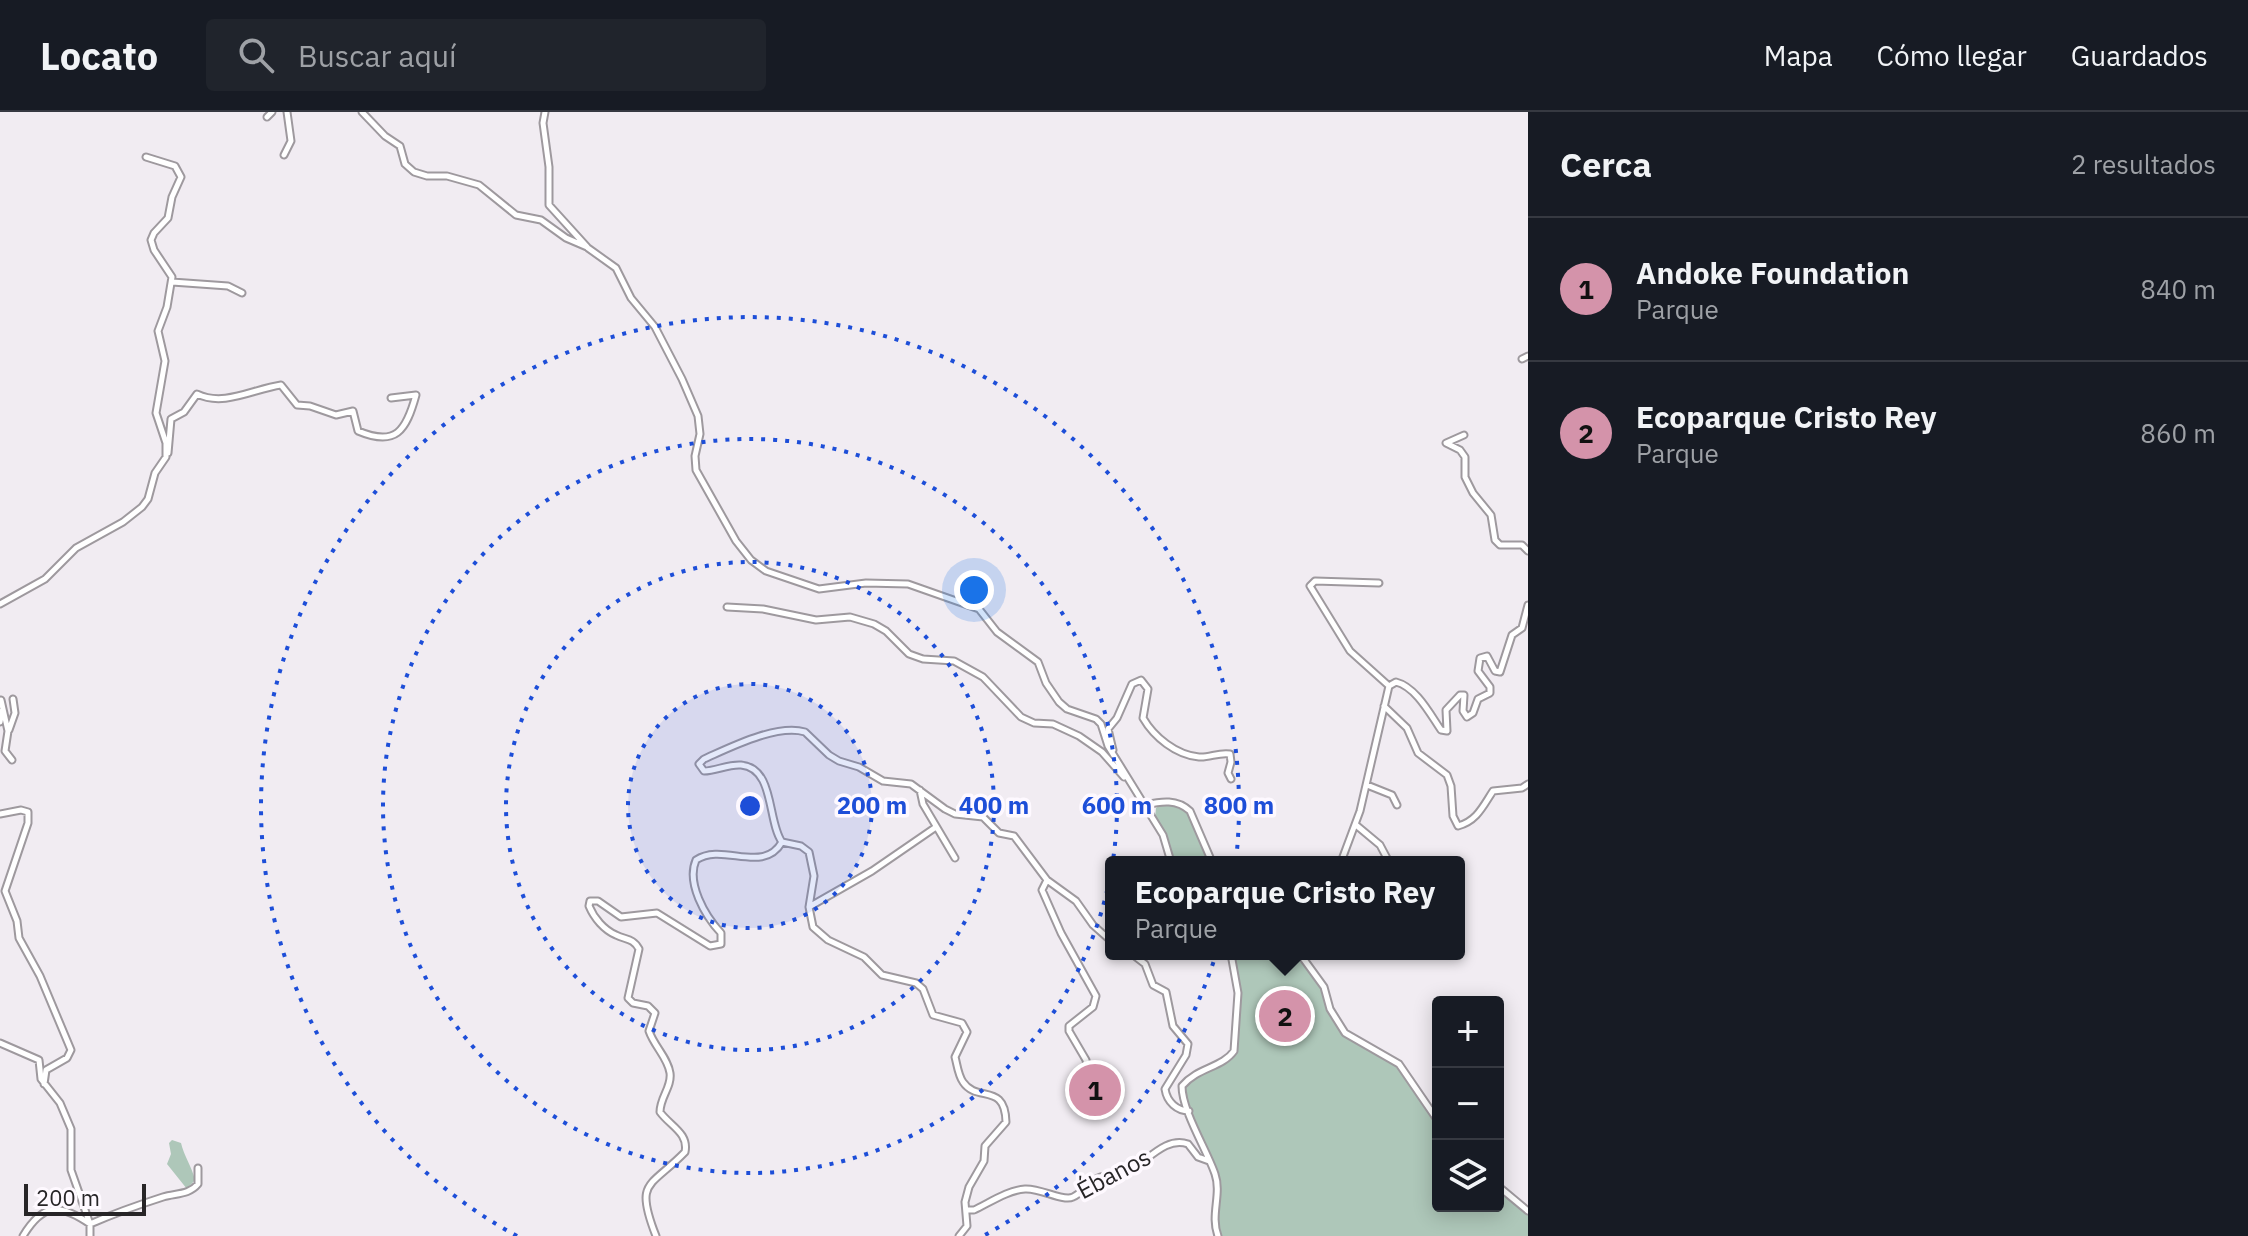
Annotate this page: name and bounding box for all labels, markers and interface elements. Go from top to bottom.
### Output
search box [206,19,766,91]
text: Locato [40,31,158,80]
icon: search [234,33,278,77]
text: Buscar aquí [298,36,456,75]
text: Mapa [1764,37,1833,74]
text: Cómo llegar [1877,37,2027,74]
text: Guardados [2071,37,2208,74]
text: Cerca [1560,142,1652,186]
text: 2 resultados [2071,147,2216,181]
text: Andoke Foundation [1636,253,1909,292]
text: 1 [1578,272,1594,306]
text: 840 m [2140,272,2216,306]
text: Parque [1636,292,1719,326]
text: Ecoparque Cristo Rey [1636,397,1936,436]
text: 2 [1578,416,1594,450]
text: 860 m [2140,416,2216,450]
text: Parque [1636,436,1719,470]
your location [954,570,994,610]
text: 200 m [837,789,907,821]
text: 400 m [959,789,1029,821]
text: 600 m [1082,789,1152,821]
text: 800 m [1204,789,1274,821]
centre of rings [736,792,764,820]
popup [1105,856,1465,960]
text: Ecoparque Cristo Rey [1135,872,1435,911]
text: Parque [1135,911,1218,945]
pin: 2 [1259,986,1311,1046]
map controls [1432,996,1504,1212]
button: + [1432,996,1504,1068]
pin: 1 [1069,1060,1121,1120]
button: − [1432,1068,1504,1140]
street label: Ébanos [1071,1140,1156,1206]
button: layers [1432,1140,1504,1212]
scale bar [24,1180,146,1216]
text: 200 m [36,1183,100,1212]

